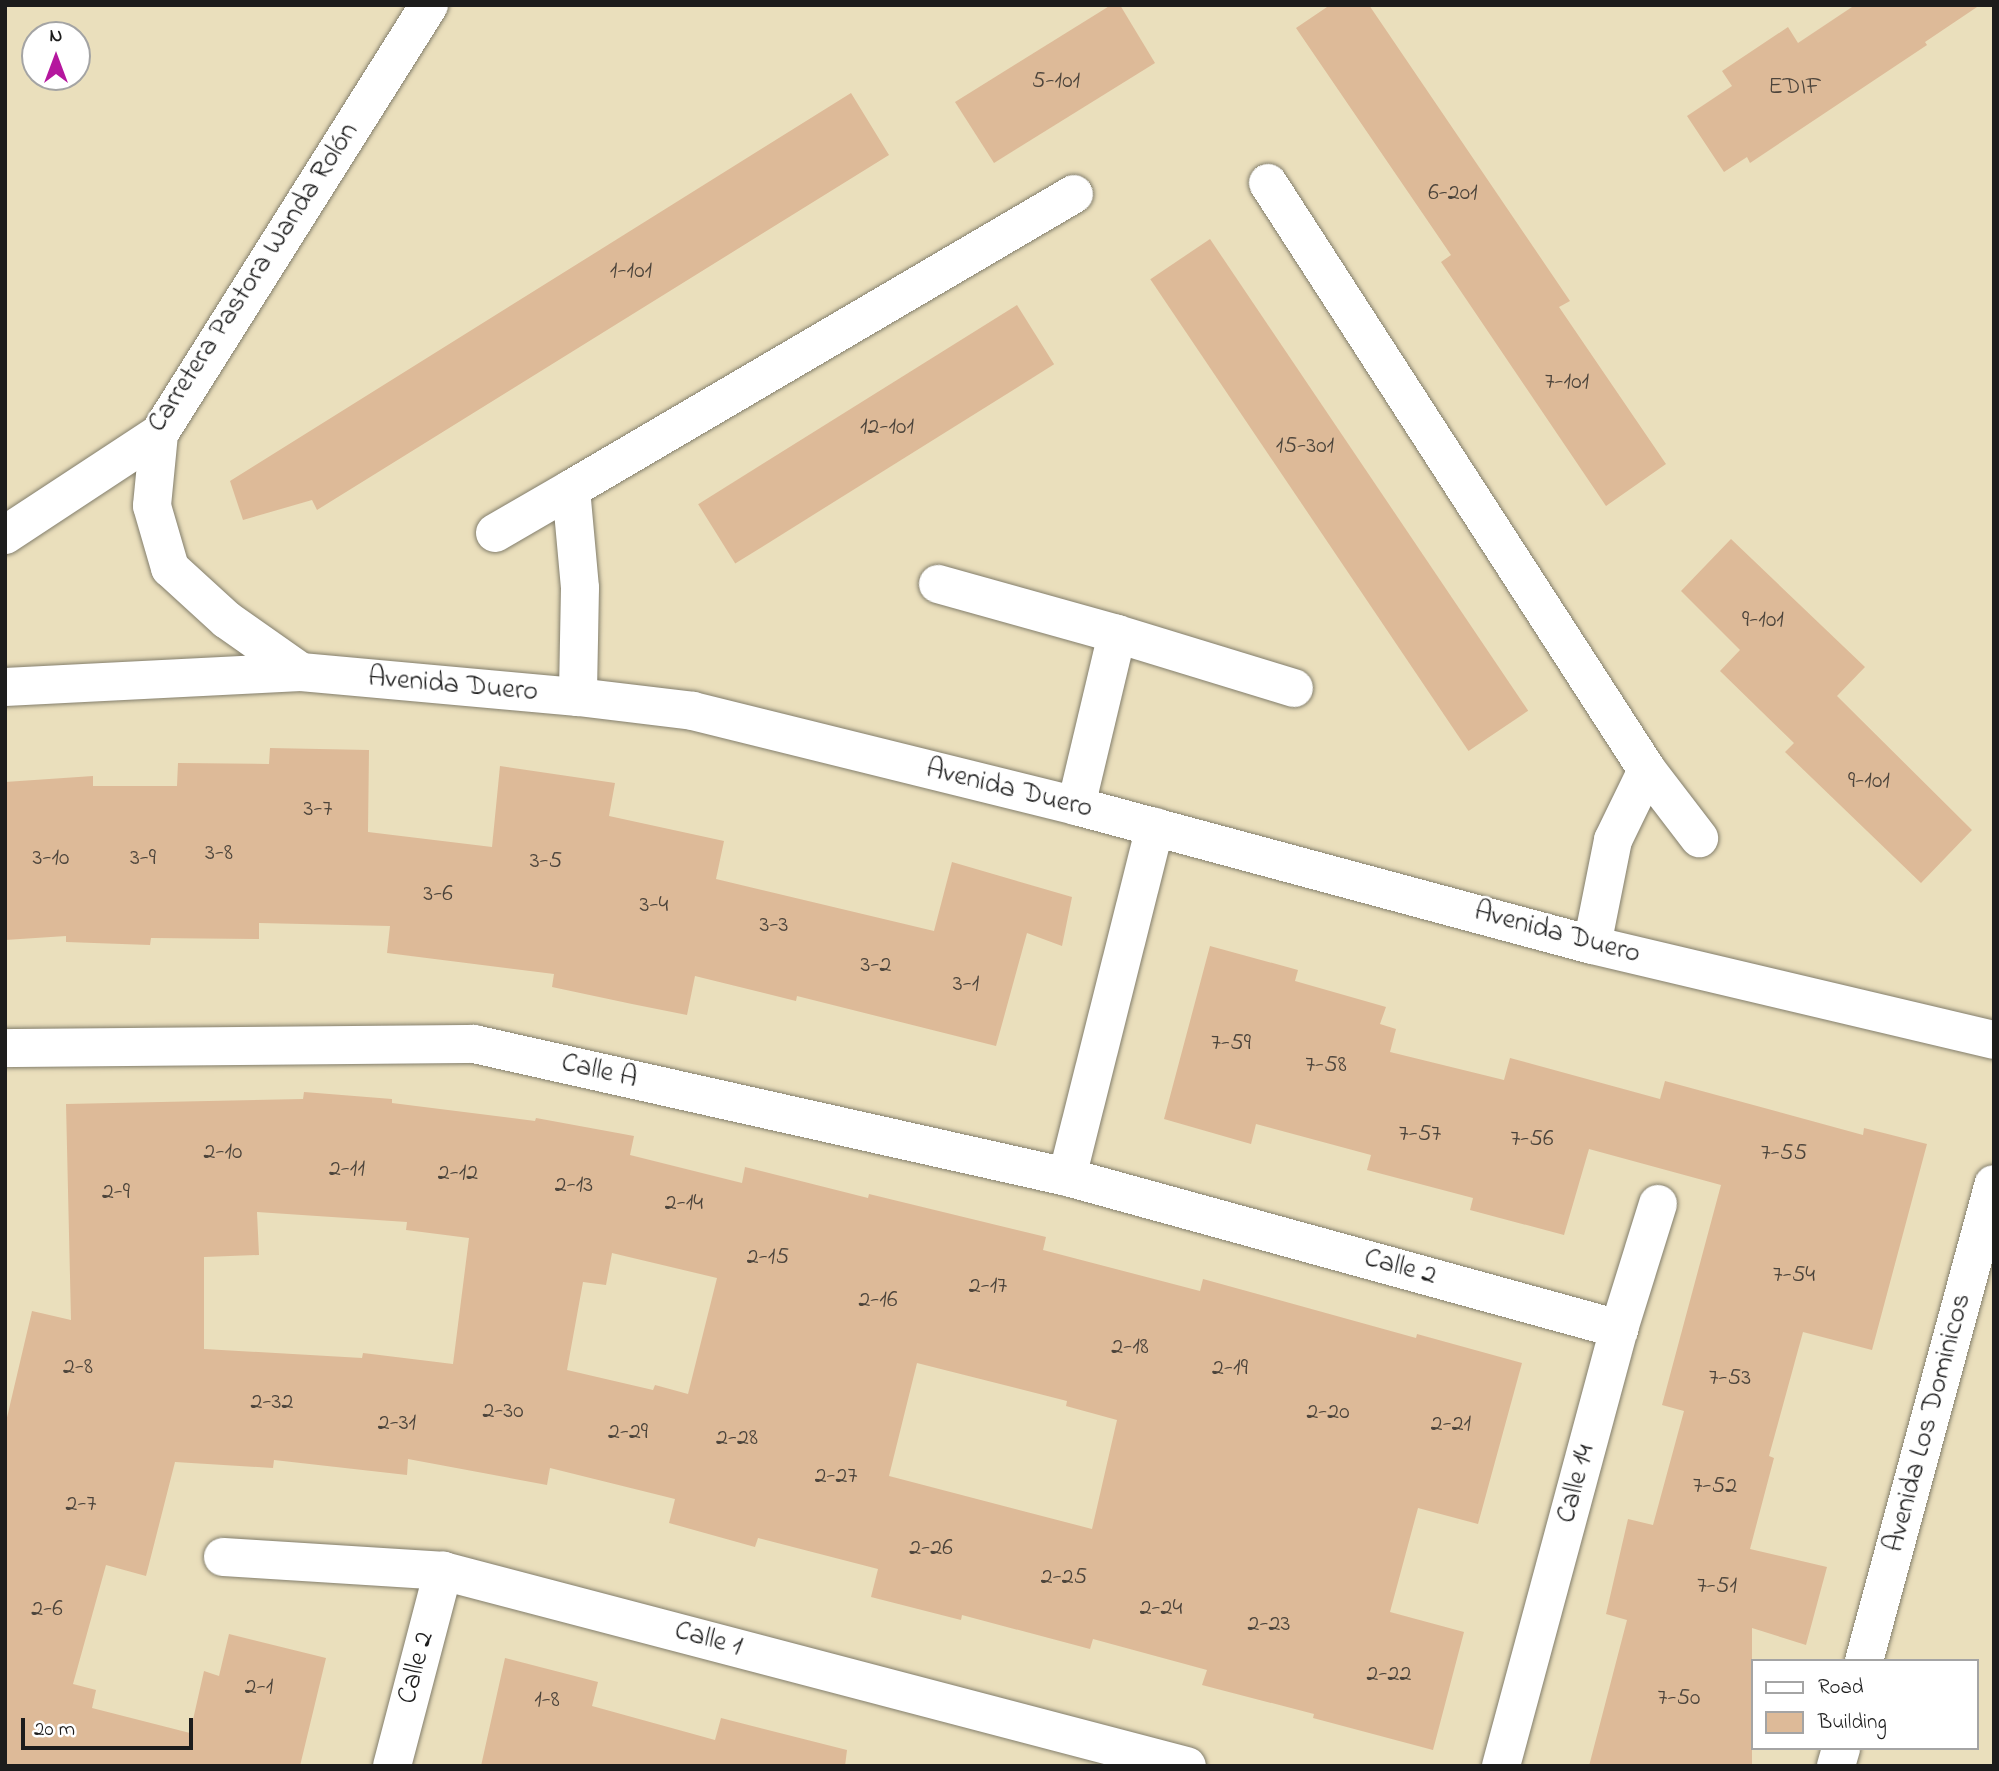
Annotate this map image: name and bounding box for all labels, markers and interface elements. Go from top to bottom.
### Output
north arrow [21,21,91,91]
text: N [50,23,62,50]
house number: 5-101 [1032,68,1080,96]
house number: EDIF [1768,74,1822,102]
street label: Carretera Pastora Wanda Rolón [141,117,367,439]
house number: 6-201 [1428,180,1478,208]
house number: 1-101 [610,258,652,286]
house number: 7-101 [1545,369,1589,397]
house number: 12-101 [860,414,914,442]
house number: 15-301 [1276,433,1334,461]
house number: 9-101 [1742,607,1784,635]
street label: Avenida Duero [367,662,539,710]
street label: Avenida Duero [922,753,1096,827]
house number: 9-101 [1848,768,1890,796]
house number: 3-7 [304,796,332,824]
house number: 3-8 [205,840,233,868]
house number: 3-10 [33,845,69,873]
house number: 3-9 [130,845,156,873]
house number: 3-5 [530,848,562,876]
house number: 3-6 [423,881,453,909]
house number: 3-4 [640,892,668,920]
street label: Avenida Duero [1470,896,1644,972]
house number: 3-3 [760,912,788,940]
house number: 3-2 [861,952,891,980]
house number: 3-1 [953,971,979,999]
house number: 7-59 [1211,1030,1251,1058]
street label: Calle A [558,1047,640,1097]
house number: 7-58 [1305,1052,1347,1080]
house number: 7-57 [1399,1121,1441,1149]
house number: 7-56 [1510,1126,1554,1154]
house number: 2-10 [204,1139,242,1167]
house number: 7-55 [1761,1140,1807,1168]
house number: 2-11 [329,1156,365,1184]
house number: 2-12 [438,1160,478,1188]
house number: 2-13 [555,1172,593,1200]
house number: 2-9 [102,1179,130,1207]
house number: 2-14 [665,1190,703,1218]
street label: Calle 2 [1360,1242,1440,1294]
house number: 2-15 [747,1244,789,1272]
house number: 7-54 [1773,1262,1815,1290]
house number: 2-17 [969,1273,1007,1301]
house number: 2-16 [858,1287,898,1315]
street label: Avenida Los Dominicos [1878,1290,1980,1556]
house number: 2-18 [1111,1334,1149,1362]
house number: 2-8 [63,1354,93,1382]
house number: 2-19 [1212,1355,1248,1383]
house number: 7-53 [1709,1365,1751,1393]
house number: 2-32 [251,1389,293,1417]
house number: 2-30 [482,1398,524,1426]
house number: 2-20 [1306,1399,1350,1427]
house number: 2-31 [378,1410,416,1438]
house number: 2-21 [1431,1411,1471,1439]
house number: 2-29 [608,1419,648,1447]
house number: 2-28 [716,1425,758,1453]
street label: Calle 14 [1550,1441,1604,1527]
house number: 2-27 [815,1463,857,1491]
house number: 7-52 [1693,1473,1737,1501]
house number: 2-7 [66,1491,96,1519]
house number: 2-26 [909,1535,953,1563]
house number: 2-25 [1041,1564,1087,1592]
house number: 7-51 [1697,1573,1737,1601]
house number: 2-24 [1140,1595,1182,1623]
house number: 2-6 [31,1596,63,1624]
house number: 2-23 [1248,1611,1290,1639]
street label: Calle 1 [671,1615,745,1665]
street label: Calle 2 [391,1628,443,1708]
legend [1750,1659,1978,1750]
house number: 2-22 [1367,1661,1411,1689]
text: Road [1818,1673,1864,1703]
house number: 2-1 [245,1674,273,1702]
house number: 7-50 [1658,1685,1700,1713]
house number: 1-8 [534,1687,560,1715]
scale bar [24,1704,196,1748]
text: Building [1818,1708,1887,1738]
text: 20 m [34,1715,75,1745]

